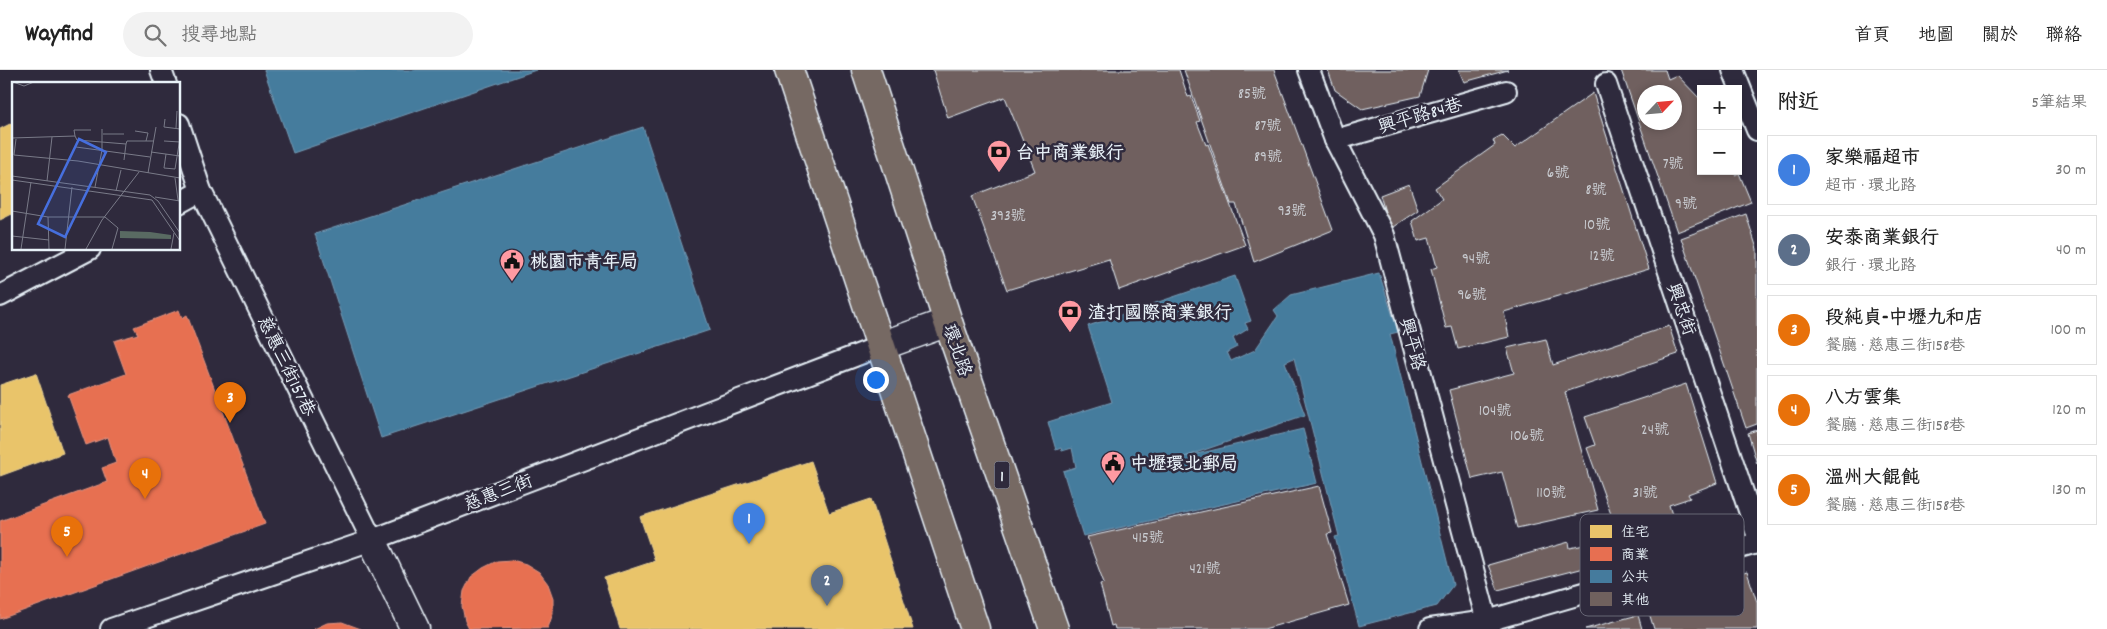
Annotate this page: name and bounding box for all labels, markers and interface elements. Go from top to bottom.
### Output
search box [123,12,473,57]
text: Wayfind [25,18,93,52]
icon: search [141,21,169,49]
text: 搜尋地點 [181,23,257,50]
text: 首頁 [1854,24,1890,49]
text: 地圖 [1918,24,1954,49]
text: 關於 [1982,24,2018,49]
text: 聯絡 [2046,24,2082,49]
inset map [12,82,180,250]
house number: 85號 [1238,84,1266,106]
north arrow [1637,85,1682,130]
map controls [1697,85,1742,175]
button: + [1697,85,1742,130]
text: 附近 [1777,89,1819,119]
text: 5筆結果 [2032,92,2087,115]
street label: 興平路84巷 [1376,93,1466,141]
house number: 87號 [1255,116,1281,138]
button: − [1697,130,1742,175]
bank icon: 台中商業銀行 [986,139,1012,173]
place label: 台中商業銀行 [1016,142,1124,167]
text: 家樂福超市 [1825,146,1920,173]
house number: 89號 [1254,147,1282,169]
house number: 7號 [1663,154,1683,176]
text: 1 [1792,159,1796,182]
text: 30 m [2056,159,2086,182]
house number: 6號 [1547,163,1569,185]
text: 超市 · 環北路 [1825,175,1916,198]
house number: 8號 [1585,180,1607,202]
house number: 9號 [1675,194,1697,216]
house number: 93號 [1278,201,1306,223]
house number: 393號 [990,206,1026,228]
house number: 10號 [1584,215,1610,237]
text: 安泰商業銀行 [1825,226,1939,253]
text: 2 [1791,239,1798,262]
text: 40 m [2056,239,2086,262]
house number: 12號 [1590,246,1614,268]
public building icon: 桃園市青年局 [499,248,525,282]
house number: 94號 [1462,249,1490,271]
place label: 桃園市青年局 [530,251,638,276]
text: 銀行 · 環北路 [1825,255,1916,278]
street label: 興忠街 [1659,280,1700,339]
house number: 96號 [1457,285,1487,307]
bank icon: 渣打國際商業銀行 [1057,299,1083,333]
place label: 渣打國際商業銀行 [1088,302,1232,327]
text: 段純貞-中壢九和店 [1825,306,1984,333]
street label: 慈惠三街157巷 [250,313,320,422]
street label: 興平路 [1392,315,1430,374]
text: 3 [1790,319,1798,342]
text: 100 m [2050,319,2086,342]
street label: 環北路 [935,321,976,380]
text: 餐廳 · 慈惠三街158巷 [1825,335,1965,358]
your location [863,367,889,393]
pin: 3 [214,382,246,423]
text: 八方雲集 [1825,386,1901,413]
text: 4 [1791,399,1797,422]
text: 120 m [2052,399,2086,422]
house number: 104號 [1479,401,1511,423]
text: 餐廳 · 慈惠三街158巷 [1825,415,1965,438]
house number: 24號 [1641,420,1669,442]
house number: 106號 [1510,426,1544,448]
public building icon: 中壢環北郵局 [1100,450,1126,484]
place label: 中壢環北郵局 [1130,453,1238,478]
pin: 4 [129,458,161,499]
road number: 1 [994,462,1010,488]
text: 溫州大餛飩 [1825,466,1920,493]
street label: 慈惠三街 [461,470,537,519]
text: 5 [1790,479,1798,502]
text: 130 m [2052,479,2086,502]
house number: 110號 [1536,483,1566,505]
house number: 31號 [1633,483,1657,505]
text: 餐廳 · 慈惠三街158巷 [1825,495,1965,518]
pin: 1 [733,503,765,544]
legend [1580,514,1744,616]
pin: 5 [51,516,83,557]
text: 住宅 [1621,523,1649,543]
house number: 415號 [1132,528,1164,550]
text: 商業 [1621,546,1649,566]
house number: 421號 [1189,559,1221,581]
pin: 2 [811,565,843,606]
text: 公共 [1621,568,1649,588]
text: 其他 [1621,591,1649,611]

